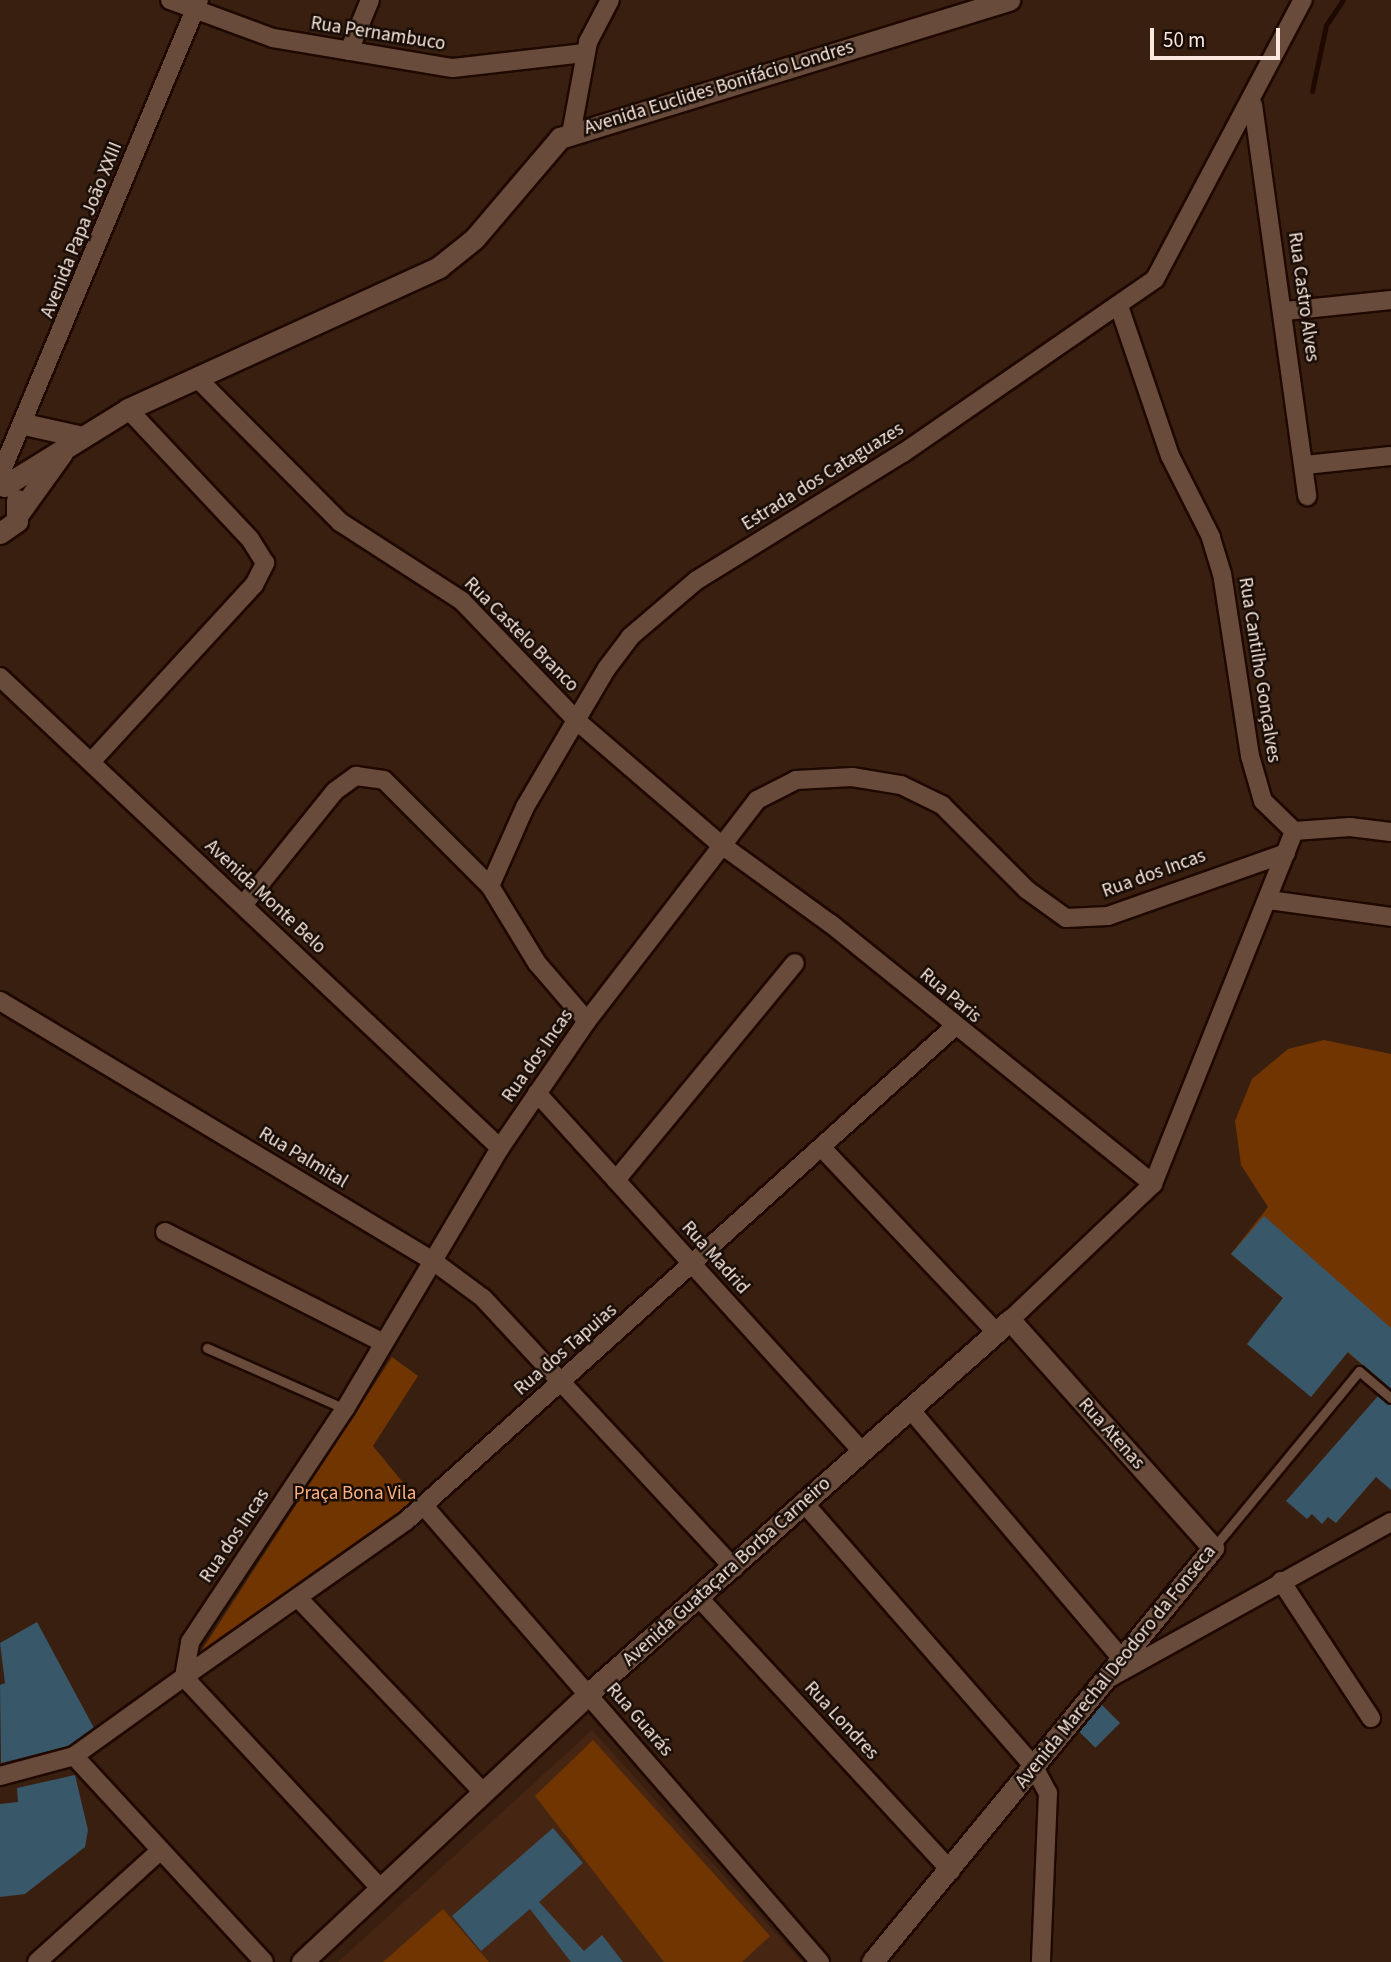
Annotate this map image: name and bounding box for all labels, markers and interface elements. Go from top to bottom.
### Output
street label: Rua Pernambuco [309,12,447,56]
scale bar [1153,14,1282,58]
text: 50 m [1163,25,1205,55]
street label: Avenida Euclides Bonifácio Londres [582,36,856,140]
street label: Avenida Papa João XXIII [36,139,128,321]
street label: Rua Castro Alves [1283,231,1323,363]
street label: Estrada dos Cataguazes [738,418,908,536]
street label: Rua Castelo Branco [459,573,583,697]
street label: Rua Cantilho Gonçalves [1233,576,1285,764]
street label: Avenida Monte Belo [200,835,330,959]
street label: Rua dos Incas [1099,845,1209,903]
street label: Rua Paris [915,964,985,1028]
street label: Rua dos Incas [498,1005,578,1107]
street label: Rua Palmital [254,1123,352,1193]
street label: Rua Madrid [676,1217,754,1299]
street label: Rua dos Tapuias [510,1299,622,1401]
street label: Rua Atenas [1073,1394,1149,1474]
street label: Avenida Guataçara Borba Carneiro [618,1473,836,1671]
park label: Praça Bona Vila [294,1483,416,1505]
street label: Rua dos Incas [195,1485,275,1587]
street label: Avenida Marechal Deodoro da Fonseca [1011,1541,1221,1793]
street label: Rua Londres [799,1677,883,1765]
street label: Rua Guarás [601,1679,677,1761]

